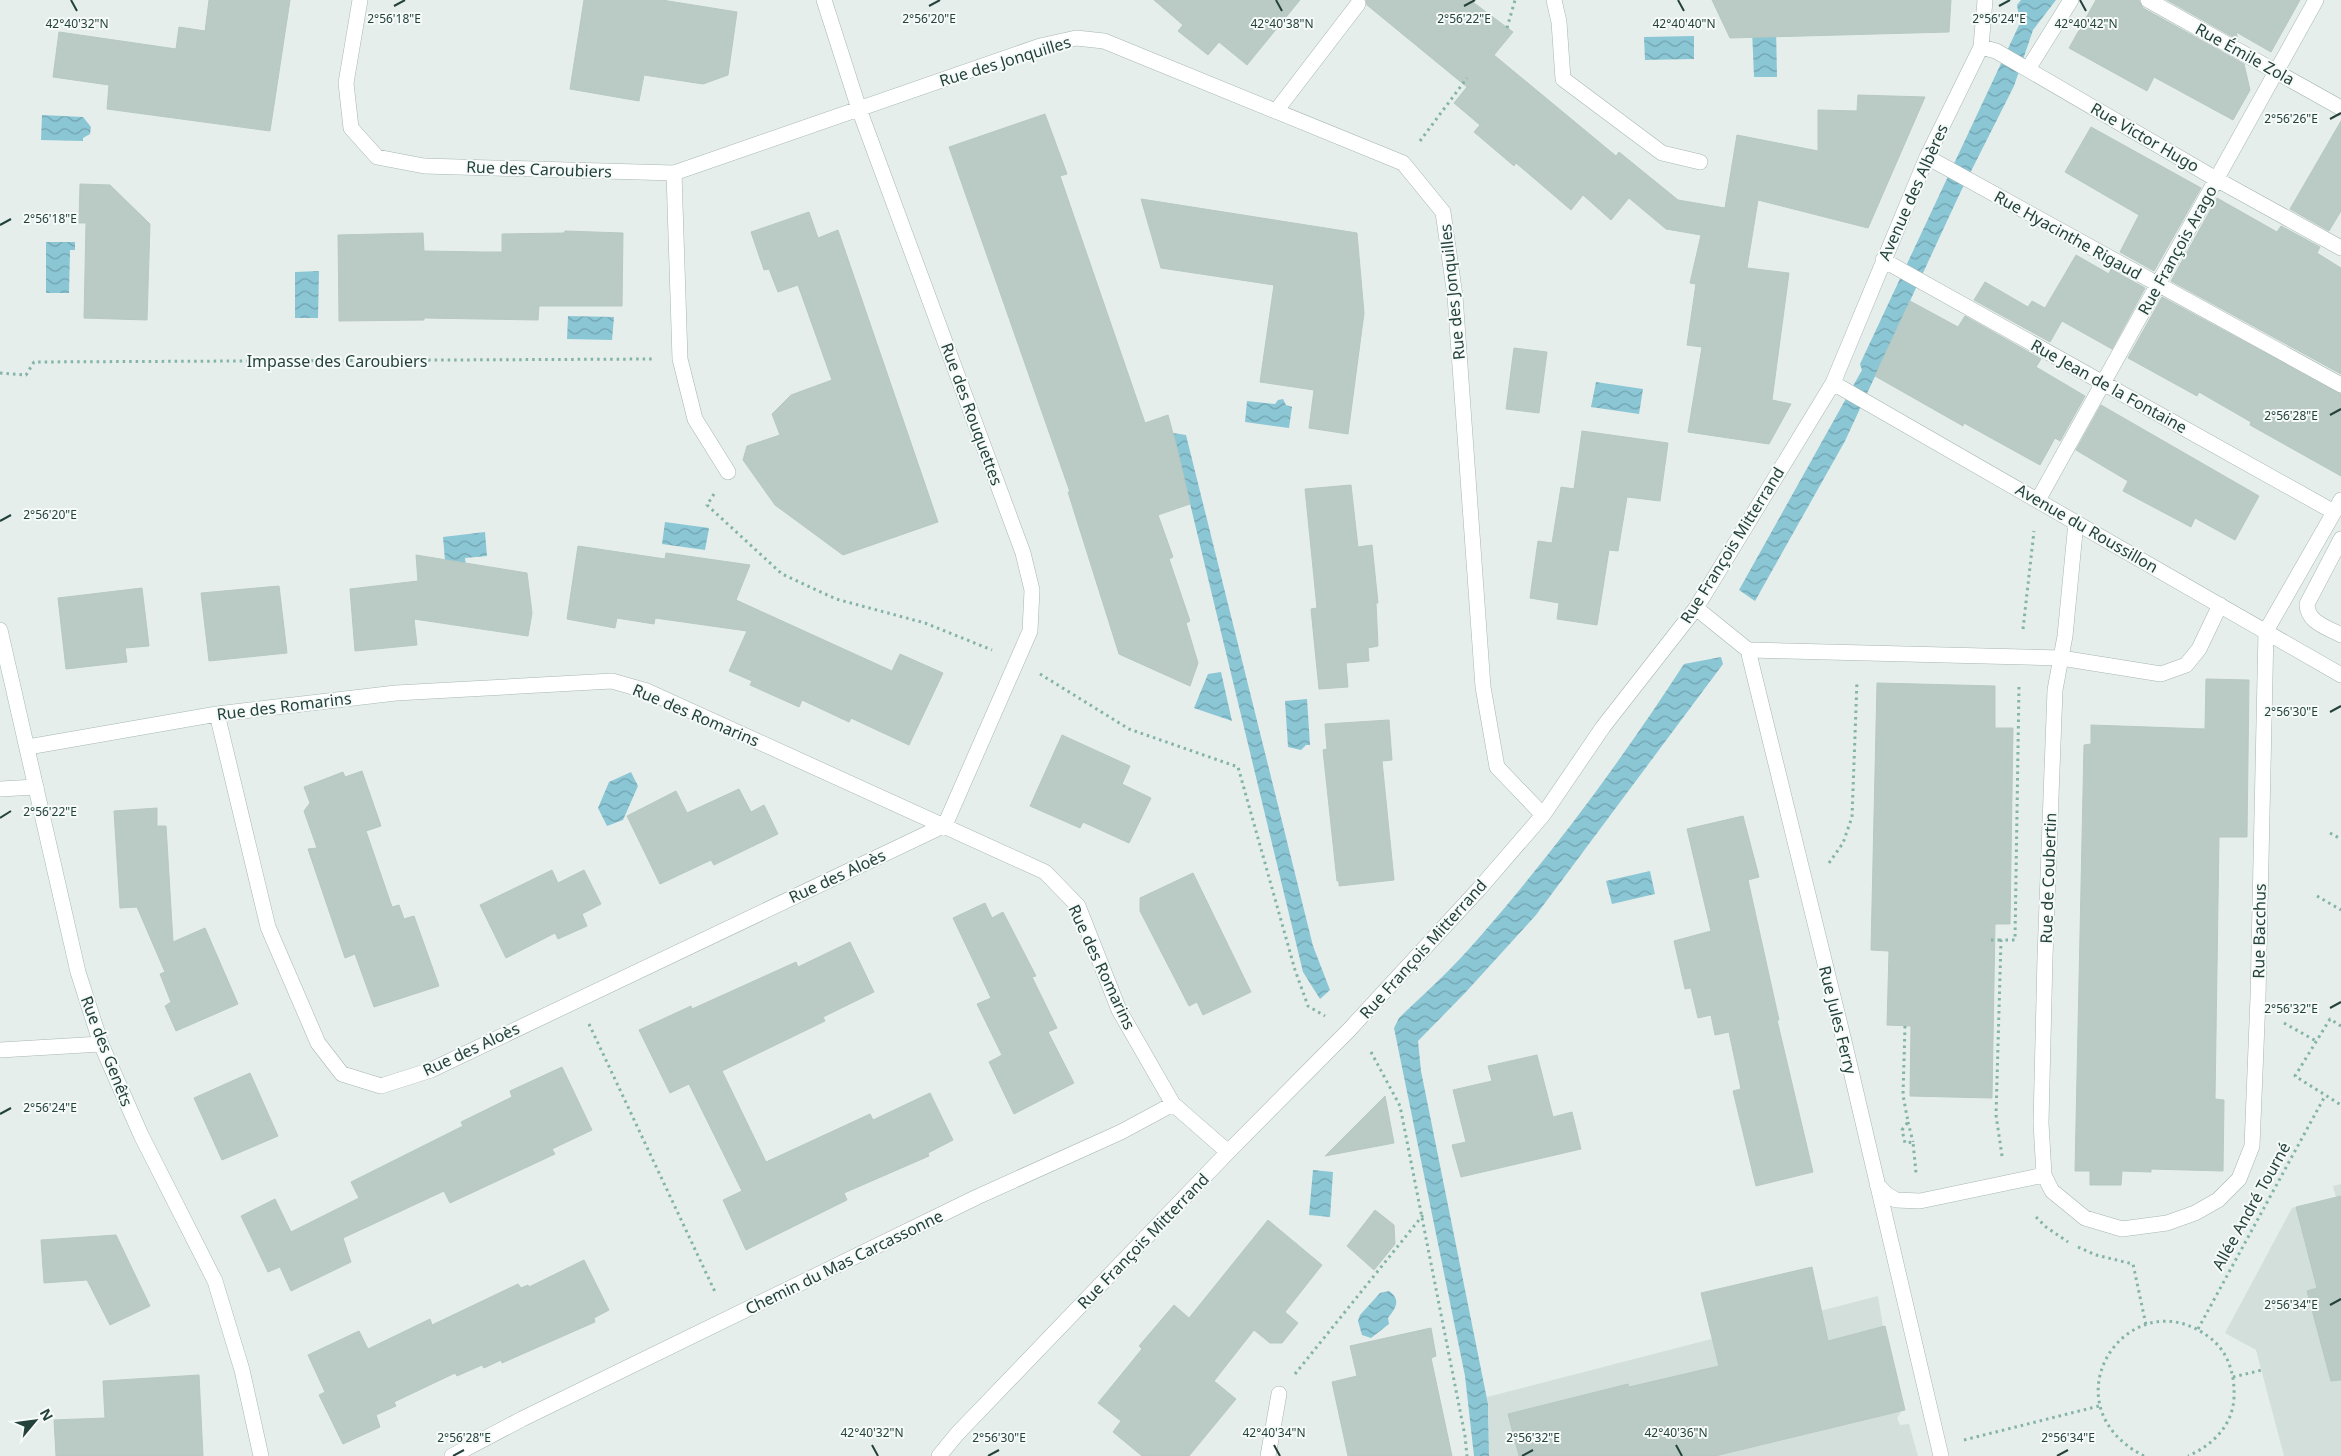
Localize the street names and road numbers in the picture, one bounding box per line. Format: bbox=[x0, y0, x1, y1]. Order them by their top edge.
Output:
street label: Rue Émile Zola bbox=[2191, 18, 2299, 90]
street label: Rue des Jonquilles bbox=[937, 31, 1073, 91]
street label: Rue Victor Hugo bbox=[2087, 97, 2203, 177]
street label: Avenue des Albères bbox=[1873, 120, 1953, 264]
street label: Rue des Caroubiers bbox=[466, 155, 612, 183]
street label: Rue François Arago bbox=[2132, 181, 2222, 319]
street label: Rue Hyacinthe Rigaud bbox=[1990, 185, 2146, 285]
street label: Rue des Jonquilles bbox=[1434, 223, 1470, 361]
street label: Rue Jean de la Fontaine bbox=[2027, 334, 2191, 438]
street label: Rue des Rouquettes bbox=[936, 340, 1008, 488]
street label: Impasse des Caroubiers bbox=[247, 350, 427, 372]
street label: Rue François Mitterrand bbox=[1675, 463, 1789, 627]
street label: Avenue du Roussillon bbox=[2012, 478, 2162, 578]
street label: Rue des Romarins bbox=[629, 678, 763, 752]
street label: Rue des Romarins bbox=[215, 687, 353, 725]
street label: Rue de Coubertin bbox=[2035, 812, 2061, 944]
street label: Rue des Aloès bbox=[785, 844, 889, 908]
street label: Rue François Mitterrand bbox=[1354, 875, 1492, 1023]
street label: Rue Bacchus bbox=[2247, 883, 2271, 979]
street label: Rue des Romarins bbox=[1063, 901, 1141, 1033]
street label: Rue Jules Ferry bbox=[1814, 964, 1862, 1077]
street label: Rue des Genêts bbox=[76, 993, 138, 1109]
street label: Rue des Aloès bbox=[419, 1017, 523, 1081]
street label: Allée André Tourné bbox=[2207, 1138, 2295, 1274]
street label: Rue François Mitterrand bbox=[1072, 1168, 1214, 1314]
street label: Chemin du Mas Carcassonne bbox=[742, 1205, 946, 1319]

